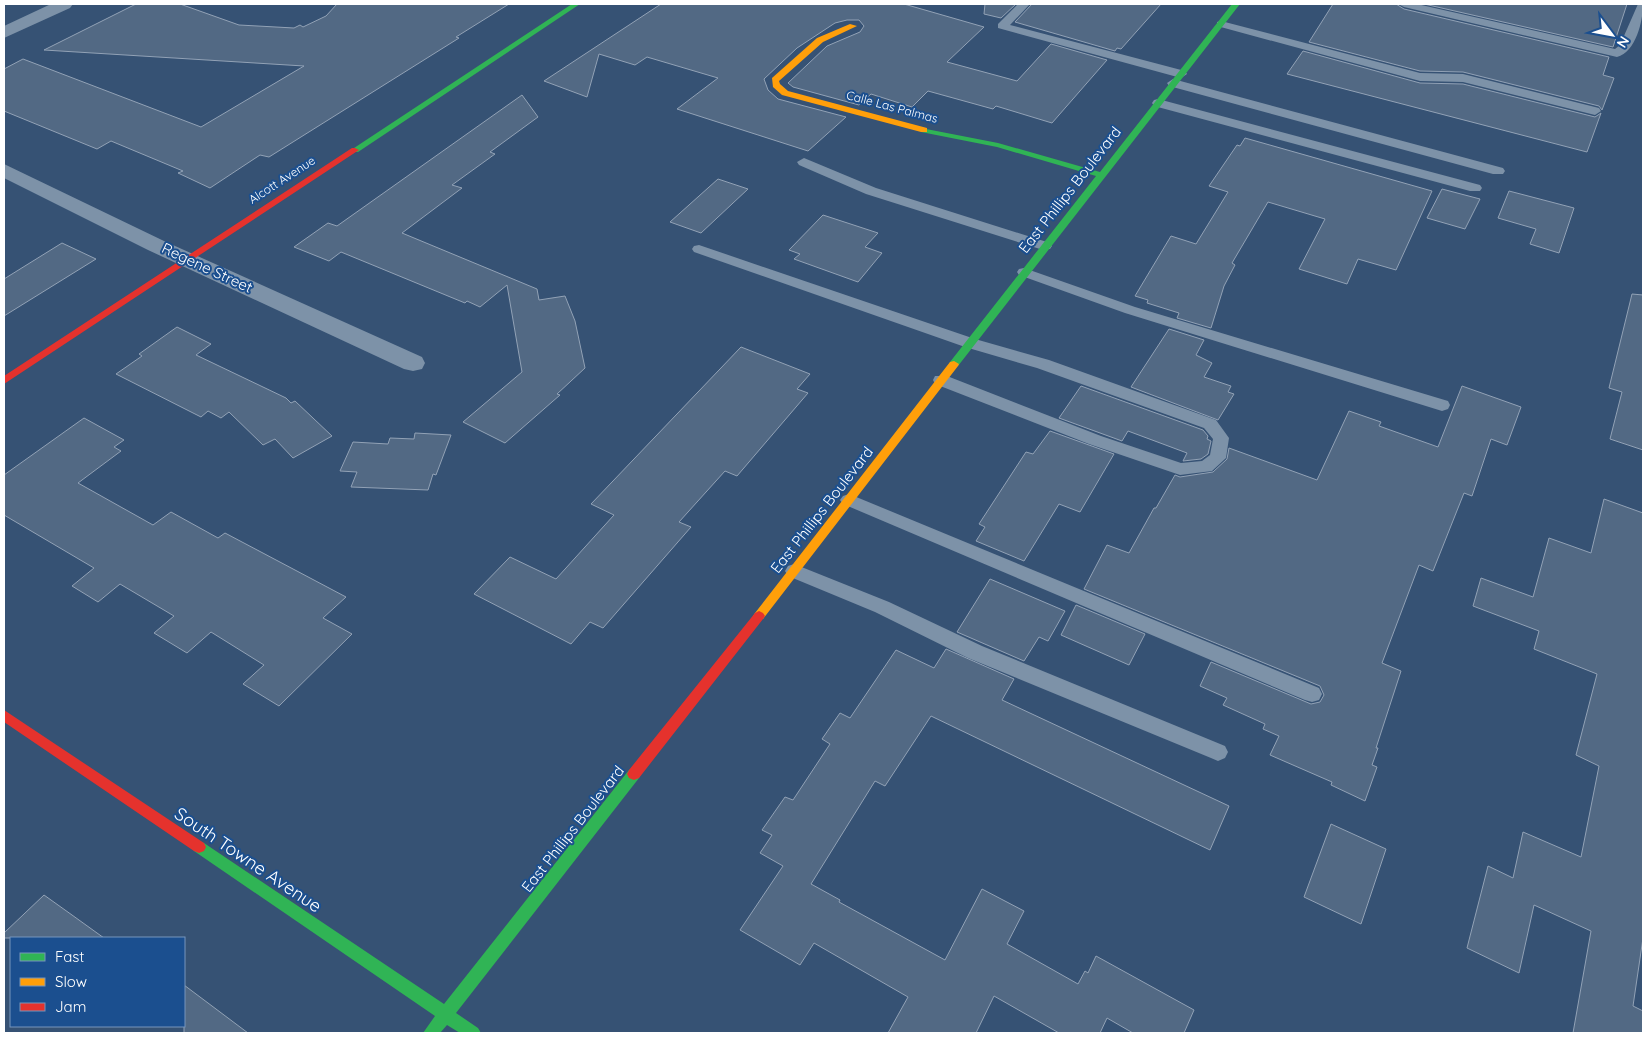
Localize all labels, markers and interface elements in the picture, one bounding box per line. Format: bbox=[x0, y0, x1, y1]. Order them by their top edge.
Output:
north arrow bbox=[1587, 10, 1637, 60]
text: N bbox=[1613, 33, 1633, 51]
street label: Calle Las Palmas bbox=[845, 87, 940, 126]
street label: East Phillips Boulevard bbox=[1014, 123, 1125, 257]
street label: Alcott Avenue bbox=[246, 152, 318, 207]
street label: Regene Street bbox=[159, 238, 256, 297]
street label: East Phillips Boulevard bbox=[766, 443, 877, 577]
street label: East Phillips Boulevard bbox=[517, 762, 628, 896]
street label: South Towne Avenue bbox=[170, 802, 326, 917]
legend bbox=[10, 937, 185, 1027]
text: Fast bbox=[55, 947, 84, 966]
text: Slow bbox=[55, 972, 87, 991]
text: Jam bbox=[55, 997, 86, 1016]

